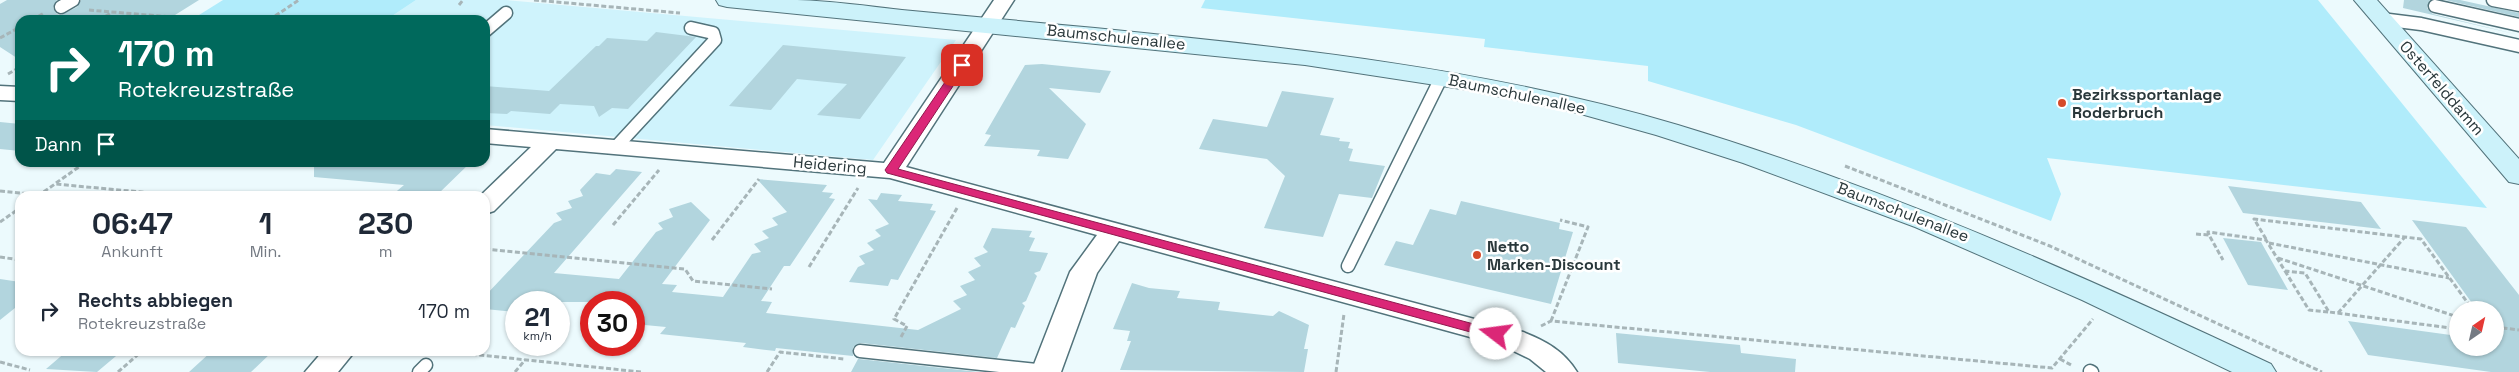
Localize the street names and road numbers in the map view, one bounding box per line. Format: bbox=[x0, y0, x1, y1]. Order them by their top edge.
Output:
street label: Baumschulenallee bbox=[1045, 19, 1187, 55]
street label: Osterfelddamm bbox=[2395, 36, 2489, 140]
street label: Baumschulenallee bbox=[1446, 69, 1588, 119]
street label: Heidering bbox=[792, 151, 868, 179]
street label: Baumschulenallee bbox=[1834, 177, 1972, 247]

